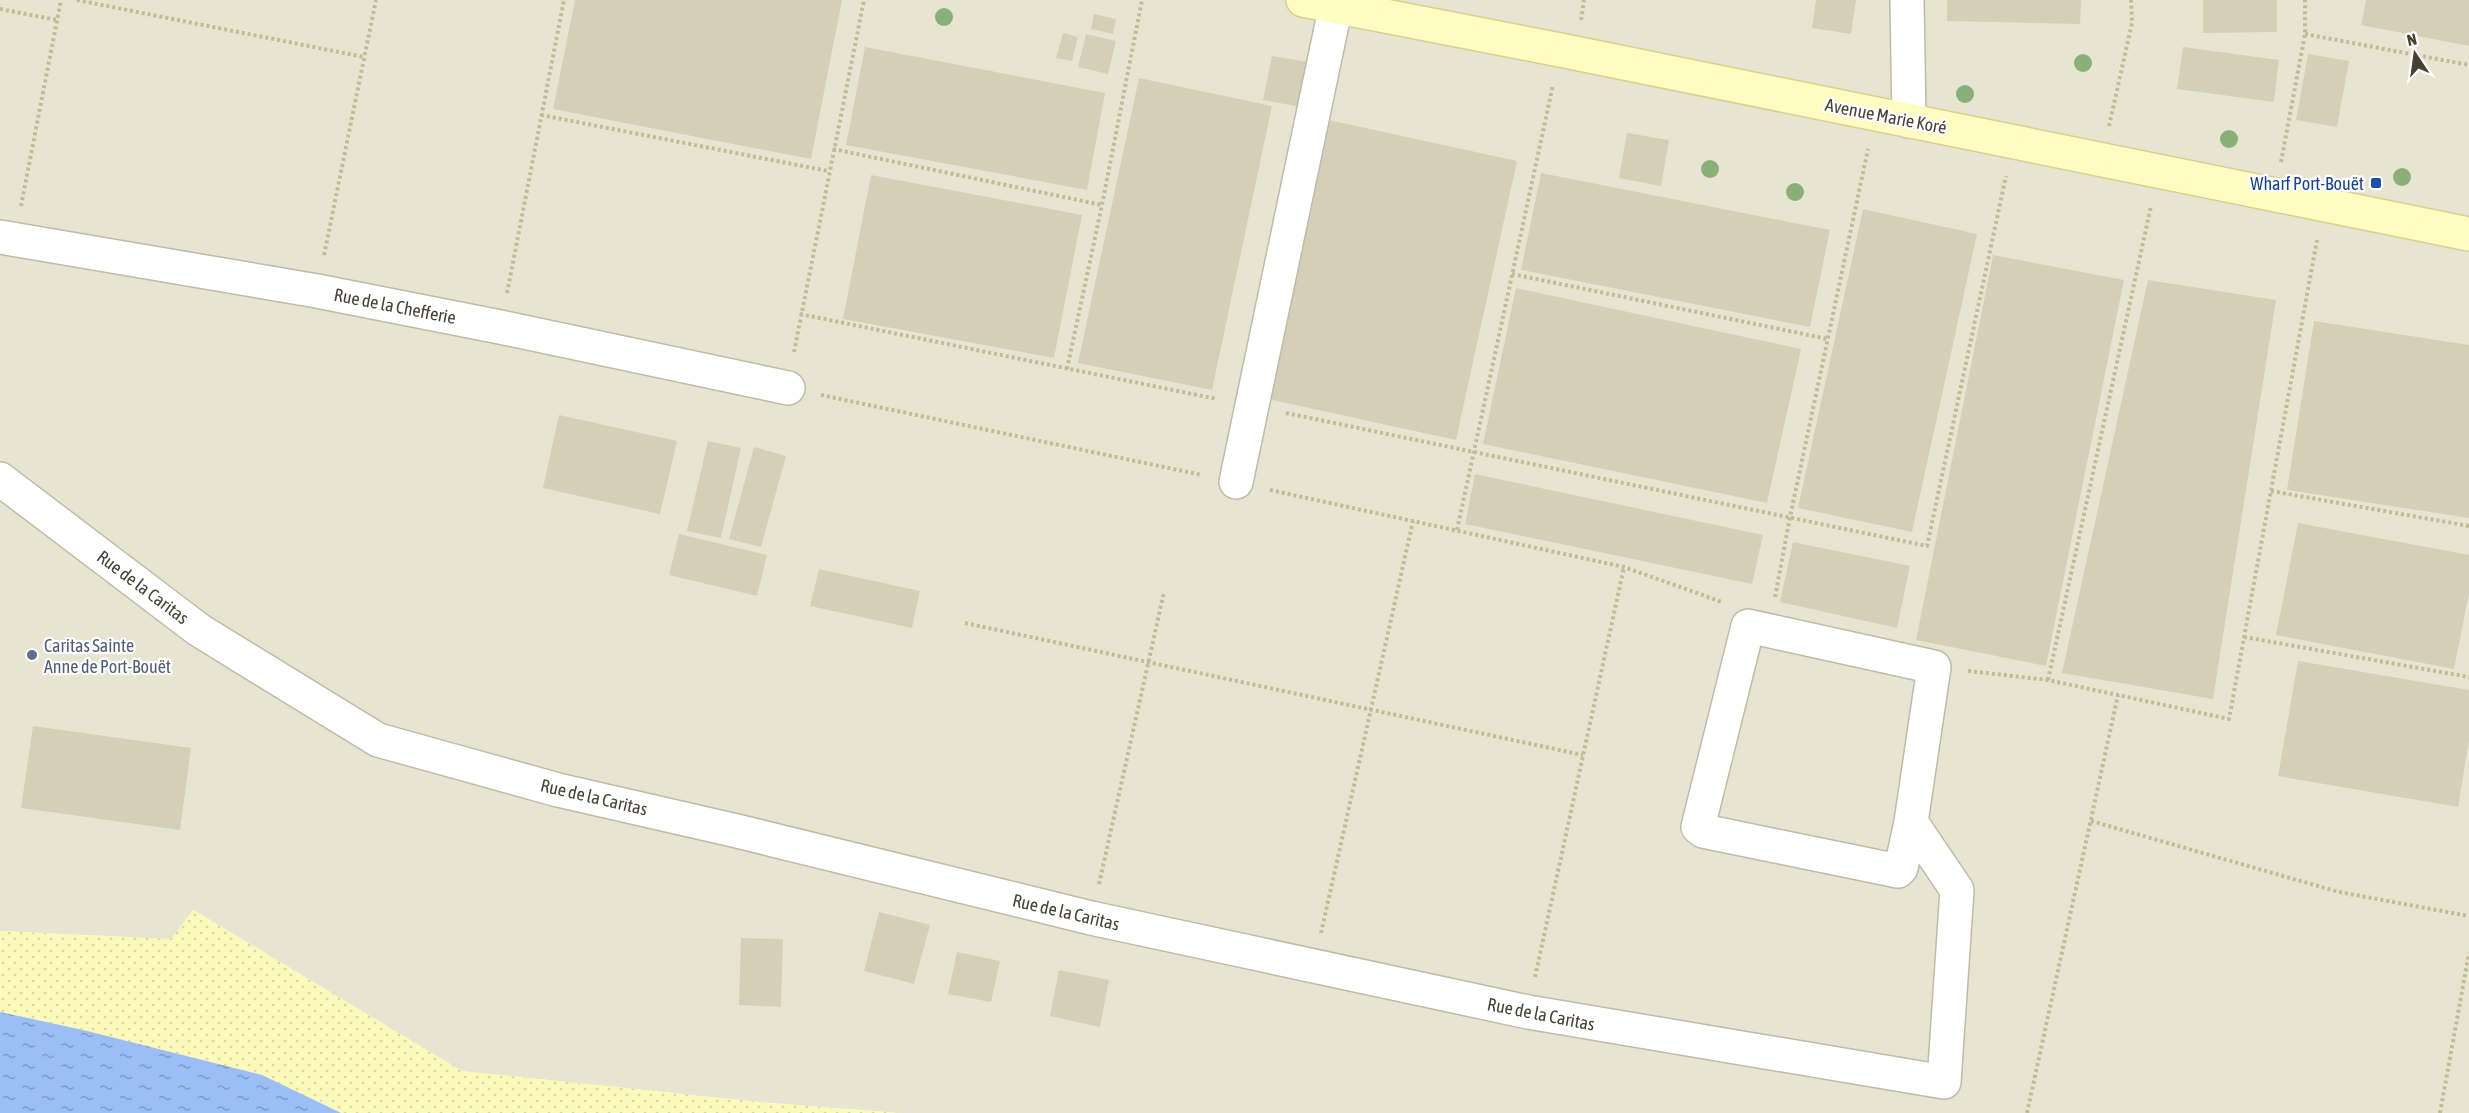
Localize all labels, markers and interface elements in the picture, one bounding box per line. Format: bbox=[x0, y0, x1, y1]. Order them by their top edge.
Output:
north arrow bbox=[2385, 24, 2445, 84]
text: N bbox=[2405, 30, 2418, 49]
street label: Avenue Marie Koré bbox=[1824, 94, 1948, 138]
place label: Wharf Port-Bouët bbox=[2250, 173, 2364, 194]
marker: Wharf Port-Bouët bbox=[2369, 176, 2383, 190]
street label: Rue de la Chefferie bbox=[332, 284, 458, 328]
street label: Rue de la Caritas bbox=[93, 546, 193, 628]
place label: Caritas Sainte Anne de Port-Bouët bbox=[44, 635, 171, 677]
marker: Caritas Sainte Anne de Port-Bouët bbox=[25, 648, 39, 662]
street label: Rue de la Caritas bbox=[539, 775, 649, 819]
street label: Rue de la Caritas bbox=[1011, 890, 1121, 934]
street label: Rue de la Caritas bbox=[1486, 993, 1596, 1035]

